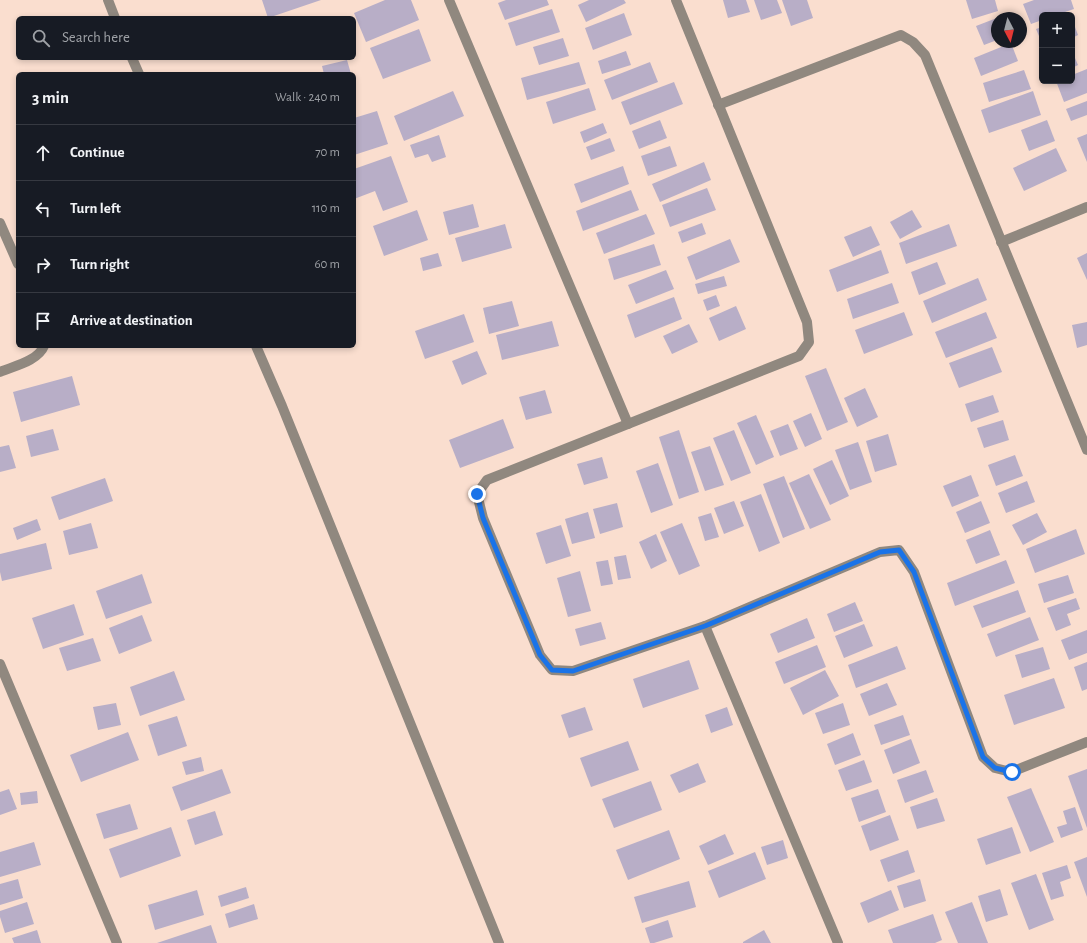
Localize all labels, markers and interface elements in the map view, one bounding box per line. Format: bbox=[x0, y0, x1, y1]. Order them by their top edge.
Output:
north arrow bbox=[991, 12, 1027, 48]
map controls bbox=[1039, 12, 1075, 84]
button: + bbox=[1039, 12, 1075, 48]
search box bbox=[16, 16, 356, 60]
icon: search bbox=[30, 27, 52, 49]
text: Search here bbox=[62, 30, 130, 45]
button: − bbox=[1039, 48, 1075, 84]
text: 3 min bbox=[32, 89, 69, 106]
text: Walk · 240 m bbox=[275, 91, 340, 104]
icon: ahead bbox=[32, 142, 54, 164]
text: Continue bbox=[70, 145, 125, 160]
text: 70 m bbox=[315, 146, 340, 159]
icon: left bbox=[32, 198, 54, 220]
text: Turn left bbox=[70, 201, 121, 216]
text: 110 m bbox=[312, 202, 340, 215]
icon: right bbox=[32, 254, 54, 276]
text: Turn right bbox=[70, 257, 129, 272]
text: 60 m bbox=[314, 258, 340, 271]
icon: arrive bbox=[32, 310, 54, 332]
text: Arrive at destination bbox=[70, 313, 193, 328]
route end bbox=[468, 485, 486, 503]
route start bbox=[1003, 763, 1021, 781]

